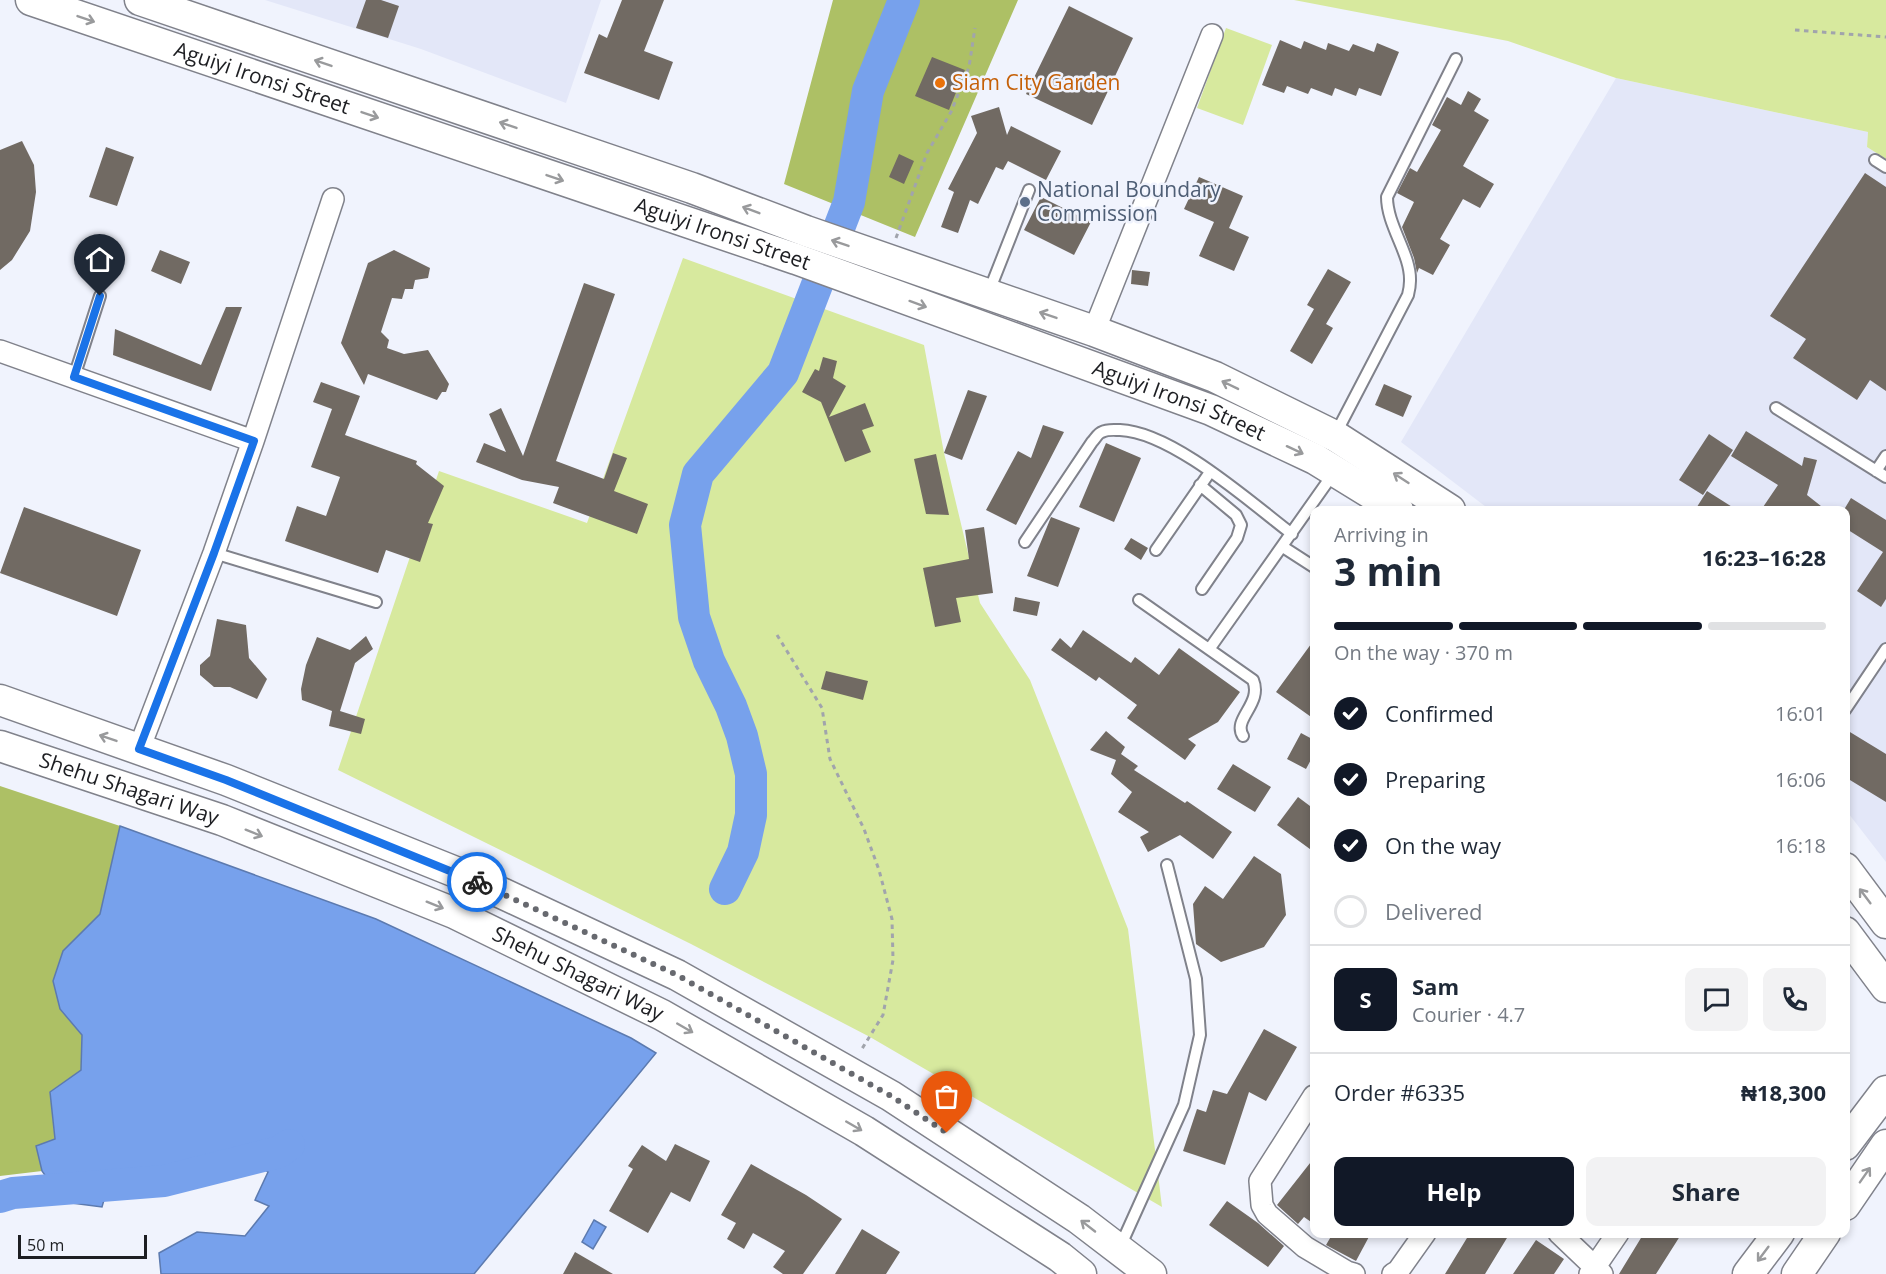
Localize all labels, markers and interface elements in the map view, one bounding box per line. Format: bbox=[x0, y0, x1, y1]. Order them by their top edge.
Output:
one-way arrow bbox=[76, 14, 95, 25]
street label: Aguiyi Ironsi Street bbox=[171, 35, 354, 120]
one-way arrow bbox=[314, 56, 333, 67]
place label: Siam City Garden bbox=[952, 68, 1120, 96]
marker: Siam City Garden bbox=[933, 76, 947, 90]
one-way arrow bbox=[360, 111, 379, 122]
one-way arrow bbox=[498, 119, 517, 130]
one-way arrow bbox=[545, 173, 564, 184]
place label: National Boundary Commission bbox=[1037, 175, 1221, 227]
street label: Aguiyi Ironsi Street bbox=[631, 190, 814, 276]
marker: National Boundary Commission bbox=[1018, 195, 1032, 209]
one-way arrow bbox=[742, 204, 761, 215]
pin bbox=[74, 234, 125, 296]
one-way arrow bbox=[831, 236, 850, 247]
icon: home bbox=[83, 243, 116, 276]
one-way arrow bbox=[908, 299, 927, 310]
one-way arrow bbox=[1039, 308, 1058, 319]
street label: Aguiyi Ironsi Street bbox=[1089, 353, 1270, 447]
one-way arrow bbox=[1222, 378, 1240, 390]
one-way arrow bbox=[1286, 444, 1304, 456]
one-way arrow bbox=[1393, 472, 1410, 484]
text: Arriving in bbox=[1334, 521, 1429, 548]
text: 16:23–16:28 bbox=[1702, 542, 1826, 572]
text: 3 min bbox=[1334, 544, 1442, 597]
text: On the way · 370 m bbox=[1334, 639, 1513, 666]
icon: check bbox=[1334, 697, 1367, 730]
text: Confirmed bbox=[1385, 698, 1494, 728]
text: 16:01 bbox=[1775, 700, 1826, 727]
one-way arrow bbox=[99, 732, 118, 743]
street label: Shehu Shagari Way bbox=[36, 745, 223, 831]
icon: check bbox=[1334, 763, 1367, 796]
text: Preparing bbox=[1385, 764, 1485, 794]
text: 16:06 bbox=[1775, 766, 1826, 793]
one-way arrow bbox=[244, 828, 263, 839]
icon: check bbox=[1334, 829, 1367, 862]
text: On the way bbox=[1385, 830, 1501, 860]
text: 16:18 bbox=[1775, 832, 1826, 859]
courier bbox=[447, 852, 507, 912]
icon: bike bbox=[461, 866, 494, 899]
one-way arrow bbox=[1859, 888, 1872, 904]
text: Delivered bbox=[1385, 896, 1483, 926]
one-way arrow bbox=[425, 901, 444, 912]
street label: Shehu Shagari Way bbox=[488, 919, 669, 1027]
button: chat bbox=[1685, 968, 1748, 1031]
button: phone bbox=[1763, 968, 1826, 1031]
text: Sam bbox=[1412, 971, 1459, 1001]
text: S bbox=[1359, 984, 1372, 1014]
text: Courier · 4.7 bbox=[1412, 1001, 1525, 1028]
one-way arrow bbox=[676, 1023, 693, 1035]
pin bbox=[921, 1071, 972, 1133]
text: Order #6335 bbox=[1334, 1077, 1465, 1107]
text: ₦18,300 bbox=[1741, 1077, 1826, 1107]
icon: bag bbox=[930, 1080, 963, 1113]
one-way arrow bbox=[845, 1120, 862, 1132]
button: Help bbox=[1334, 1157, 1574, 1226]
button: Share bbox=[1586, 1157, 1826, 1226]
one-way arrow bbox=[1860, 1167, 1872, 1184]
one-way arrow bbox=[1080, 1219, 1096, 1232]
scale bar bbox=[18, 1232, 147, 1260]
text: 50 m bbox=[27, 1234, 64, 1256]
one-way arrow bbox=[1757, 1245, 1770, 1261]

